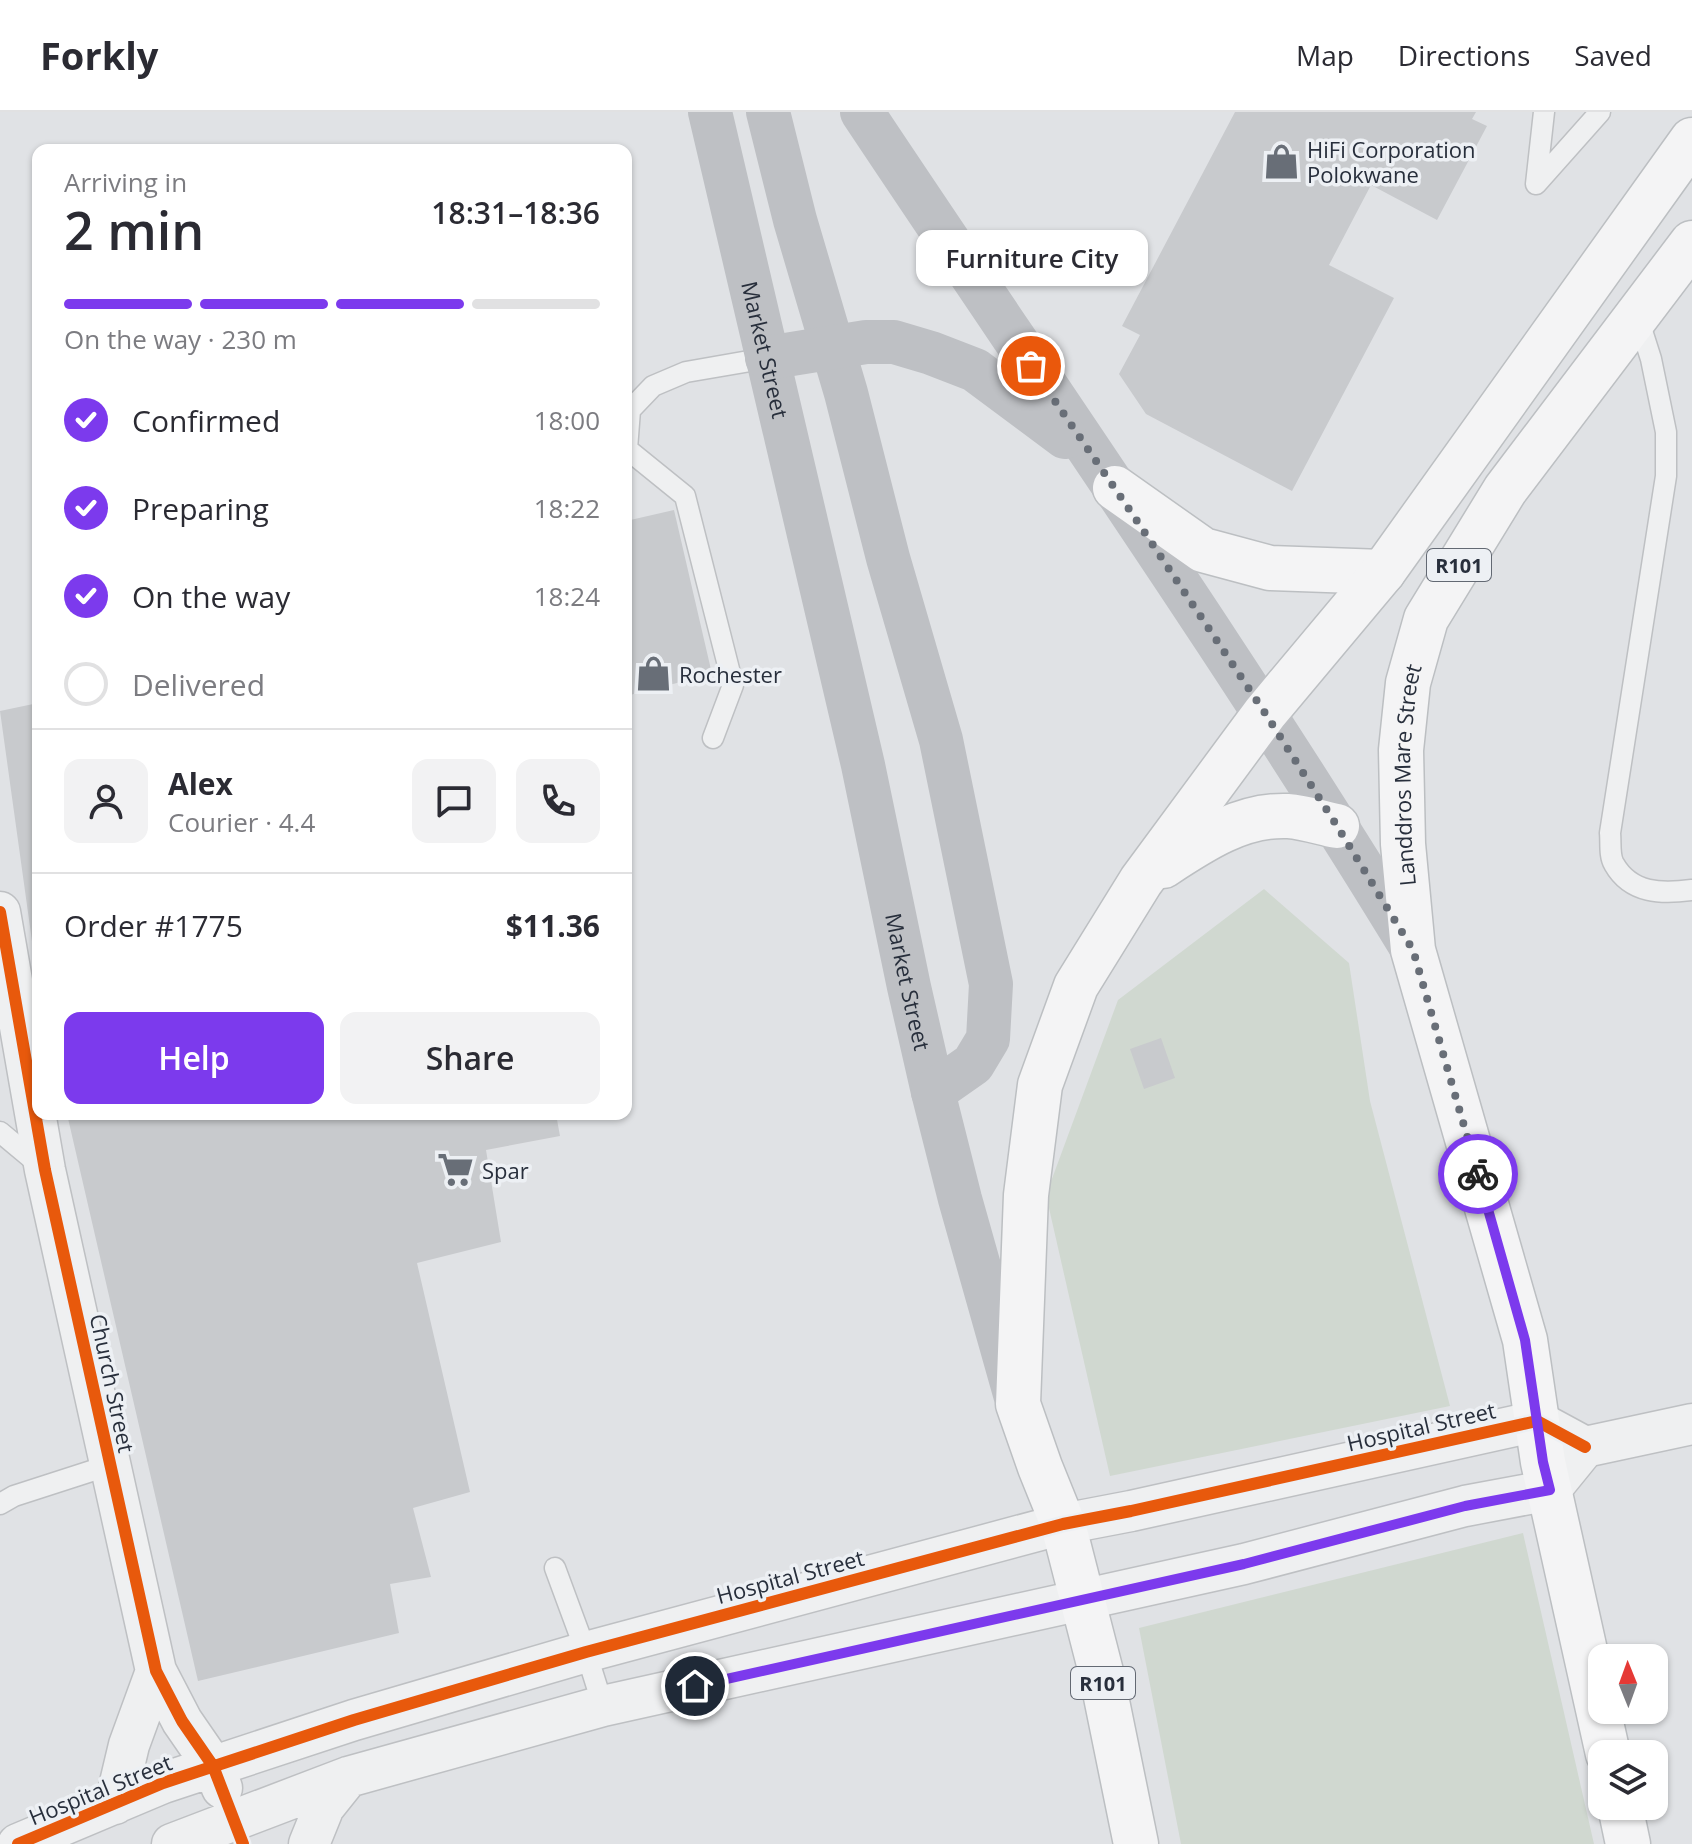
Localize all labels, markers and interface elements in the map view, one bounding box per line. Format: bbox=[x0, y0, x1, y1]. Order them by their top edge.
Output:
text: Forkly bbox=[40, 29, 158, 81]
text: Map bbox=[1296, 36, 1354, 74]
text: Directions bbox=[1398, 36, 1530, 74]
text: Saved bbox=[1574, 36, 1652, 74]
place label: HiFi Corporation Polokwane bbox=[1307, 134, 1476, 189]
shop icon: HiFi Corporation Polokwane bbox=[1262, 143, 1300, 181]
text: Arriving in bbox=[64, 164, 187, 200]
text: 18:31–18:36 bbox=[431, 192, 600, 233]
text: 2 min bbox=[64, 194, 204, 265]
callout: Furniture City bbox=[915, 230, 1147, 286]
text: Furniture City bbox=[945, 240, 1119, 276]
street label: Market Street bbox=[735, 278, 796, 421]
text: On the way · 230 m bbox=[64, 321, 297, 357]
pin bbox=[997, 332, 1065, 400]
icon: bag bbox=[1009, 344, 1053, 388]
icon: check bbox=[64, 398, 108, 442]
text: Confirmed bbox=[132, 400, 280, 441]
text: 18:00 bbox=[534, 402, 600, 438]
icon: check bbox=[64, 486, 108, 530]
text: Preparing bbox=[132, 488, 269, 529]
text: 18:22 bbox=[534, 490, 600, 526]
road number: R101 bbox=[1427, 549, 1491, 581]
icon: check bbox=[64, 574, 108, 618]
text: On the way bbox=[132, 576, 290, 617]
text: 18:24 bbox=[534, 578, 600, 614]
shop icon: Rochester bbox=[634, 655, 672, 693]
place label: Rochester bbox=[679, 659, 782, 689]
street label: Landdros Mare Street bbox=[1386, 660, 1428, 888]
text: Delivered bbox=[132, 664, 265, 705]
button: person bbox=[64, 759, 148, 843]
button: chat bbox=[412, 759, 496, 843]
button: phone bbox=[516, 759, 600, 843]
text: Alex bbox=[168, 763, 233, 804]
text: Courier · 4.4 bbox=[168, 804, 315, 840]
text: Order #1775 bbox=[64, 905, 243, 946]
text: $11.36 bbox=[506, 905, 600, 946]
street label: Market Street bbox=[879, 910, 938, 1053]
button: Help bbox=[64, 1012, 324, 1104]
button: Share bbox=[340, 1012, 600, 1104]
courier bbox=[1438, 1134, 1518, 1214]
supermarket icon: Spar bbox=[437, 1151, 475, 1189]
icon: bike bbox=[1456, 1152, 1500, 1196]
place label: Spar bbox=[482, 1155, 529, 1185]
street label: Church Street bbox=[84, 1311, 142, 1455]
street label: Hospital Street bbox=[1344, 1394, 1498, 1458]
street label: Hospital Street bbox=[713, 1542, 867, 1610]
north arrow bbox=[1588, 1644, 1668, 1724]
map controls bbox=[1588, 1644, 1668, 1820]
pin bbox=[661, 1652, 729, 1720]
icon: home bbox=[673, 1664, 717, 1708]
road number: R101 bbox=[1071, 1667, 1135, 1699]
button: layers bbox=[1588, 1740, 1668, 1820]
street label: Hospital Street bbox=[24, 1747, 176, 1831]

